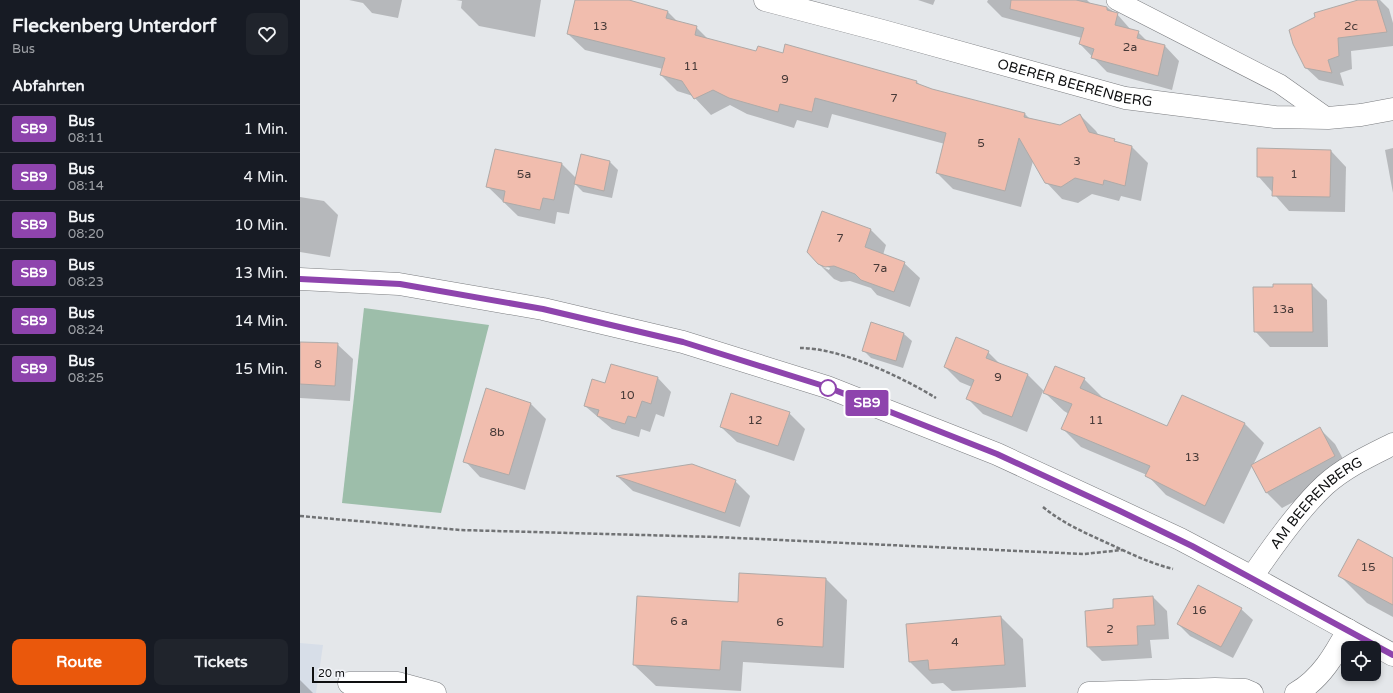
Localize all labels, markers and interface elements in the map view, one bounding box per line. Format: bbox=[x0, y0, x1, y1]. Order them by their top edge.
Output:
button: heart bbox=[246, 13, 288, 55]
text: Fleckenberg Unterdorf bbox=[12, 15, 217, 37]
house number: 13 bbox=[592, 19, 608, 33]
house number: 2c bbox=[1344, 19, 1358, 33]
house number: 2a bbox=[1123, 40, 1137, 54]
text: Bus bbox=[12, 41, 35, 57]
street label: OBERER BEERENBERG bbox=[996, 55, 1153, 110]
house number: 11 bbox=[683, 59, 699, 73]
house number: 9 bbox=[781, 72, 789, 86]
text: Abfahrten bbox=[12, 77, 85, 95]
house number: 7 bbox=[890, 91, 898, 105]
text: Bus bbox=[68, 112, 95, 130]
text: SB9 bbox=[20, 120, 48, 137]
text: 1 Min. bbox=[244, 120, 288, 138]
text: 08:11 bbox=[68, 130, 104, 146]
house number: 5 bbox=[977, 136, 985, 150]
house number: 3 bbox=[1073, 154, 1081, 168]
text: Bus bbox=[68, 160, 95, 178]
house number: 5a bbox=[517, 167, 531, 181]
house number: 1 bbox=[1290, 167, 1298, 181]
text: SB9 bbox=[20, 168, 48, 185]
text: 4 Min. bbox=[244, 168, 288, 186]
text: 08:14 bbox=[68, 178, 104, 194]
text: Bus bbox=[68, 208, 95, 226]
text: SB9 bbox=[20, 216, 48, 233]
text: 10 Min. bbox=[234, 216, 288, 234]
text: 08:20 bbox=[68, 226, 104, 242]
house number: 7 bbox=[836, 231, 844, 245]
text: Bus bbox=[68, 256, 95, 274]
house number: 7a bbox=[873, 261, 887, 275]
text: SB9 bbox=[20, 264, 48, 281]
text: 13 Min. bbox=[234, 264, 288, 282]
text: 08:23 bbox=[68, 274, 104, 290]
house number: 13a bbox=[1272, 302, 1294, 316]
text: Bus bbox=[68, 304, 95, 322]
text: SB9 bbox=[20, 312, 48, 329]
text: 14 Min. bbox=[234, 312, 288, 330]
text: 08:24 bbox=[68, 322, 104, 338]
text: Bus bbox=[68, 352, 95, 370]
house number: 8 bbox=[314, 357, 322, 371]
text: SB9 bbox=[20, 360, 48, 377]
text: 15 Min. bbox=[234, 360, 288, 378]
text: 08:25 bbox=[68, 370, 104, 386]
house number: 9 bbox=[994, 370, 1002, 384]
unlabelled marker bbox=[819, 379, 837, 397]
house number: 10 bbox=[619, 388, 635, 402]
line badge: SB9 bbox=[844, 390, 890, 416]
text: SB9 bbox=[853, 394, 881, 411]
house number: 12 bbox=[747, 413, 763, 427]
house number: 11 bbox=[1088, 413, 1104, 427]
house number: 8b bbox=[489, 425, 505, 439]
house number: 13 bbox=[1184, 450, 1200, 464]
street label: AM BEERENBERG bbox=[1266, 453, 1365, 552]
house number: 15 bbox=[1360, 560, 1376, 574]
house number: 16 bbox=[1191, 603, 1207, 617]
house number: 6 a bbox=[670, 614, 688, 628]
house number: 6 bbox=[776, 615, 784, 629]
house number: 2 bbox=[1106, 622, 1114, 636]
house number: 4 bbox=[951, 635, 959, 649]
button: Route bbox=[12, 639, 146, 685]
button: Tickets bbox=[154, 639, 288, 685]
map controls bbox=[1341, 641, 1381, 681]
button: locate bbox=[1341, 641, 1381, 681]
scale bar bbox=[312, 665, 407, 684]
text: 20 m bbox=[318, 667, 345, 680]

